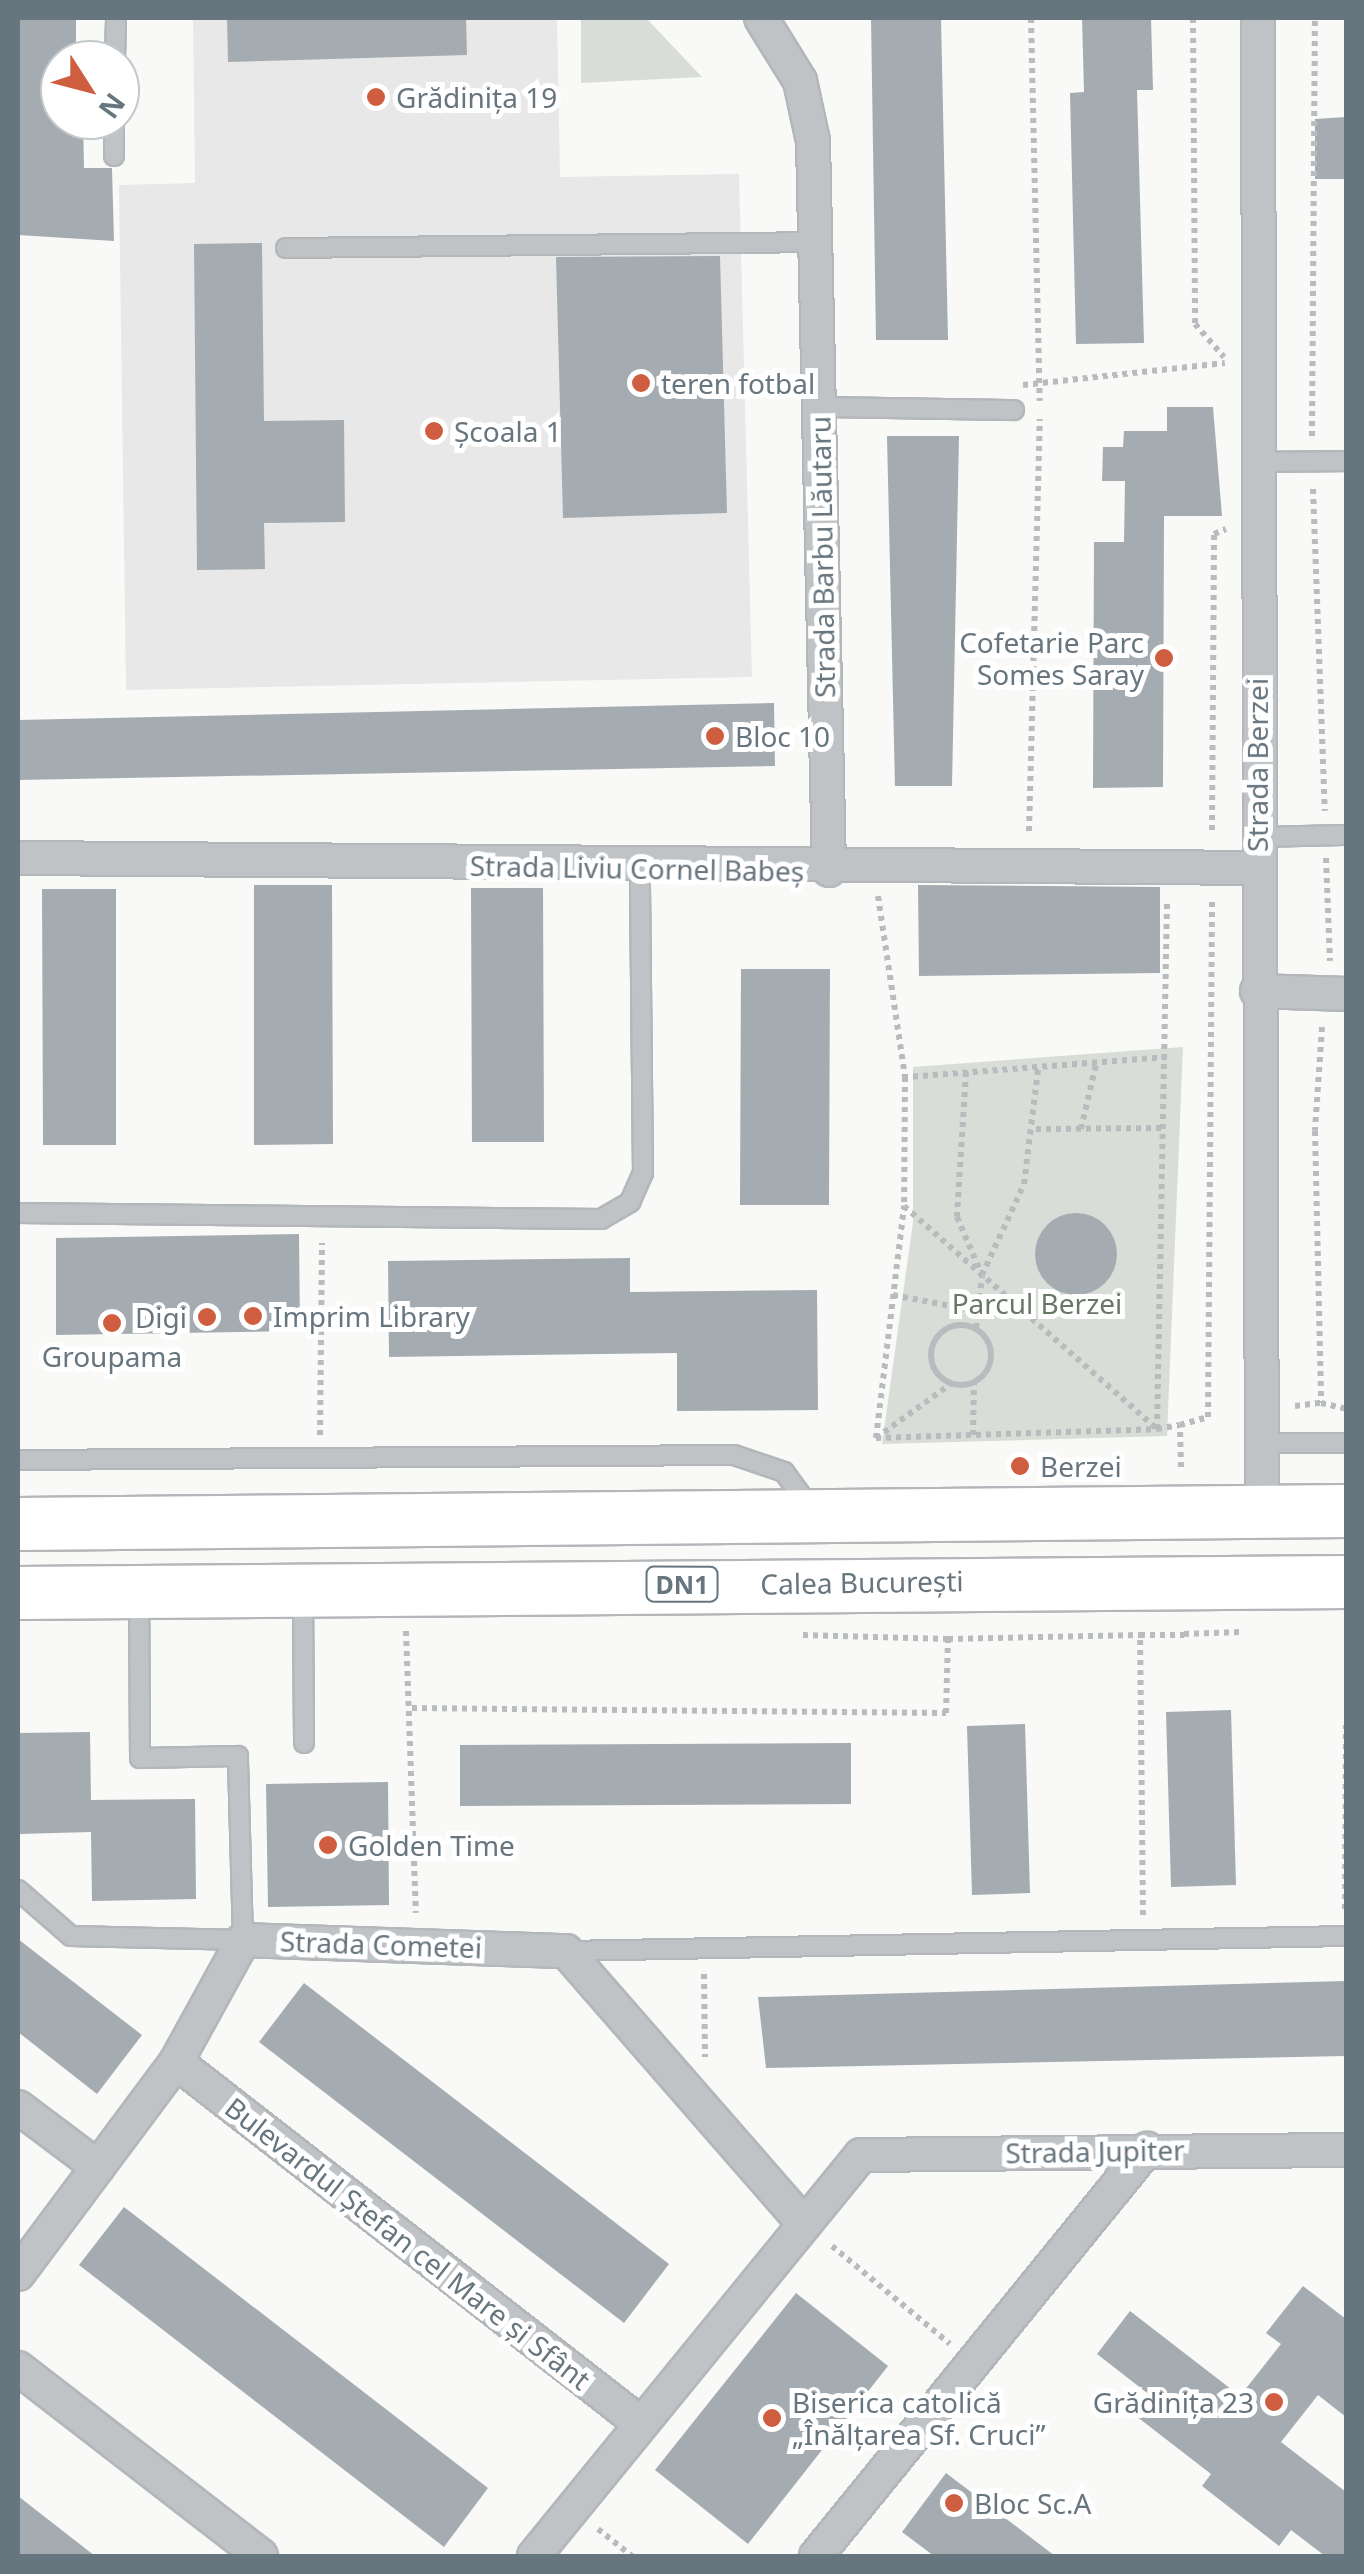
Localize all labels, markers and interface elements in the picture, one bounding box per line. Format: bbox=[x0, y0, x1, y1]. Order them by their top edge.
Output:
north arrow bbox=[40, 40, 140, 140]
place label: Grădinița 19 bbox=[396, 80, 557, 114]
text: N bbox=[91, 86, 135, 127]
marker: Grădinița 19 bbox=[365, 86, 387, 108]
place label: teren fotbal bbox=[661, 366, 815, 400]
marker: teren fotbal bbox=[630, 372, 652, 394]
place label: Școala 1 bbox=[454, 414, 562, 448]
street label: Strada Barbu Lăutaru bbox=[803, 416, 841, 698]
marker: Școala 1 bbox=[423, 420, 445, 442]
place label: Cofetarie Parc Somes Saray bbox=[959, 625, 1144, 691]
marker: Cofetarie Parc Somes Saray bbox=[1153, 647, 1175, 669]
street label: Strada Berzei bbox=[1240, 678, 1274, 852]
place label: Bloc 10 bbox=[735, 719, 830, 753]
marker: Bloc 10 bbox=[704, 725, 726, 747]
street label: Strada Liviu Cornel Babeș bbox=[470, 848, 804, 888]
park label: Parcul Berzei bbox=[952, 1286, 1122, 1320]
place label: Imprim Library bbox=[273, 1299, 470, 1333]
place label: Digi bbox=[135, 1300, 187, 1334]
marker: Imprim Library bbox=[242, 1305, 264, 1327]
marker: Digi bbox=[196, 1306, 218, 1328]
marker: Groupama bbox=[101, 1312, 123, 1334]
place label: Groupama bbox=[42, 1339, 182, 1373]
place label: Berzei bbox=[1040, 1449, 1122, 1483]
marker: Berzei bbox=[1009, 1455, 1031, 1477]
street label: Calea București bbox=[760, 1563, 964, 1601]
road number: DN1 bbox=[644, 1564, 720, 1604]
place label: Golden Time bbox=[348, 1828, 515, 1862]
marker: Golden Time bbox=[317, 1834, 339, 1856]
street label: Strada Cometei bbox=[279, 1924, 483, 1964]
street label: Bulevardul Ștefan cel Mare și Sfânt bbox=[219, 2090, 597, 2396]
street label: Strada Jupiter bbox=[1005, 2133, 1185, 2169]
place label: Biserica catolică „Înălțarea Sf. Cruci” bbox=[792, 2385, 1045, 2451]
place label: Grădinița 23 bbox=[1093, 2385, 1254, 2419]
marker: Grădinița 23 bbox=[1263, 2391, 1285, 2413]
marker: Biserica catolică „Înălțarea Sf. Cruci” bbox=[761, 2407, 783, 2429]
place label: Bloc Sc.A bbox=[974, 2486, 1091, 2520]
marker: Bloc Sc.A bbox=[943, 2492, 965, 2514]

